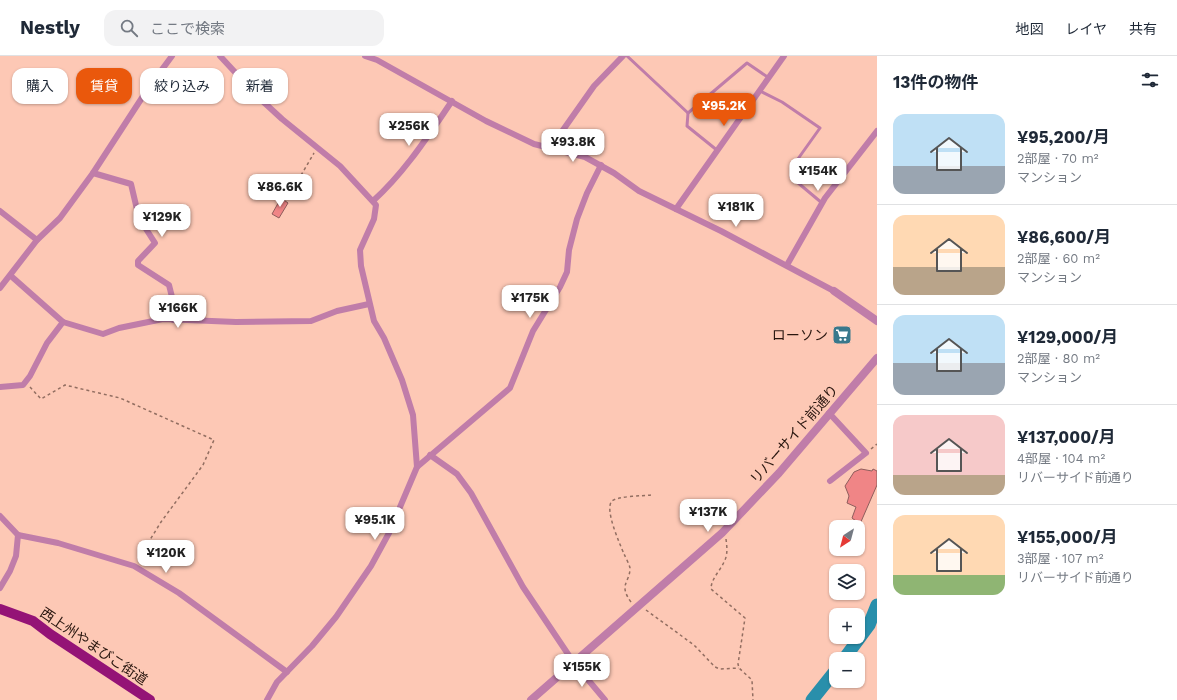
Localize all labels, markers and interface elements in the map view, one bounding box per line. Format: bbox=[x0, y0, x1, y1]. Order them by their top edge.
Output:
search box bbox=[104, 10, 384, 46]
text: Nestly bbox=[20, 16, 80, 39]
icon: search bbox=[118, 17, 140, 39]
text: ここで検索 bbox=[150, 20, 225, 38]
text: 地図 bbox=[1015, 21, 1043, 37]
text: レイヤ bbox=[1065, 21, 1107, 37]
text: 共有 bbox=[1129, 21, 1157, 37]
chip: 購入 bbox=[12, 68, 68, 104]
chip: 賃貸 bbox=[76, 68, 132, 104]
chip: 絞り込み bbox=[140, 68, 224, 104]
chip: 新着 bbox=[232, 68, 288, 104]
icon: filters bbox=[1139, 69, 1161, 91]
text: 13件の物件 bbox=[893, 72, 978, 92]
pin: ¥95.2K bbox=[691, 93, 757, 127]
text: ¥95.2K bbox=[702, 98, 746, 113]
pin: ¥256K bbox=[381, 113, 437, 147]
text: ¥256K bbox=[388, 118, 430, 133]
text: ¥95,200/月 bbox=[1017, 127, 1110, 147]
pin: ¥93.8K bbox=[540, 129, 606, 163]
icon: home bbox=[925, 130, 973, 178]
text: ¥93.8K bbox=[550, 134, 596, 149]
text: 2部屋 · 70 m² bbox=[1017, 151, 1099, 166]
pin: ¥154K bbox=[790, 158, 846, 192]
text: ¥154K bbox=[798, 163, 838, 178]
text: マンション bbox=[1017, 170, 1082, 185]
pin: ¥86.6K bbox=[247, 174, 313, 208]
text: ¥86.6K bbox=[257, 179, 303, 194]
pin: ¥181K bbox=[708, 194, 764, 228]
text: ¥181K bbox=[717, 199, 755, 214]
pin: ¥129K bbox=[134, 204, 190, 238]
text: ¥129K bbox=[142, 209, 182, 224]
text: ¥86,600/月 bbox=[1017, 227, 1111, 247]
icon: home bbox=[925, 231, 973, 279]
text: 2部屋 · 60 m² bbox=[1017, 251, 1100, 266]
text: マンション bbox=[1017, 270, 1082, 285]
pin: ¥175K bbox=[502, 285, 558, 319]
text: ¥175K bbox=[511, 290, 549, 305]
pin: ¥166K bbox=[150, 295, 206, 329]
text: ¥166K bbox=[158, 300, 198, 315]
supermarket icon: ローソン bbox=[831, 324, 853, 346]
place label: ローソン bbox=[772, 327, 828, 343]
text: ¥129,000/月 bbox=[1017, 327, 1118, 347]
icon: home bbox=[925, 331, 973, 379]
text: 2部屋 · 80 m² bbox=[1017, 351, 1100, 366]
text: マンション bbox=[1017, 370, 1082, 385]
street label: リバーサイド前通り bbox=[747, 381, 841, 487]
text: ¥137,000/月 bbox=[1017, 427, 1116, 447]
icon: home bbox=[925, 431, 973, 479]
text: 4部屋 · 104 m² bbox=[1017, 451, 1105, 466]
text: リバーサイド前通り bbox=[1017, 470, 1134, 485]
pin: ¥137K bbox=[680, 499, 736, 533]
text: ¥137K bbox=[689, 504, 727, 519]
pin: ¥95.1K bbox=[342, 507, 408, 541]
text: ¥95.1K bbox=[354, 512, 396, 527]
north arrow bbox=[829, 520, 865, 556]
map controls bbox=[829, 520, 865, 688]
text: ¥155,000/月 bbox=[1017, 527, 1118, 547]
icon: home bbox=[925, 531, 973, 579]
pin: ¥120K bbox=[138, 540, 194, 574]
text: ¥120K bbox=[146, 545, 186, 560]
text: 3部屋 · 107 m² bbox=[1017, 551, 1104, 566]
button: layers bbox=[829, 564, 865, 600]
text: リバーサイド前通り bbox=[1017, 570, 1134, 585]
street label: 西上州やまびこ街道 bbox=[37, 604, 151, 688]
button: + bbox=[829, 608, 865, 644]
button: − bbox=[829, 652, 865, 688]
pin: ¥155K bbox=[554, 654, 610, 688]
text: ¥155K bbox=[563, 659, 601, 674]

